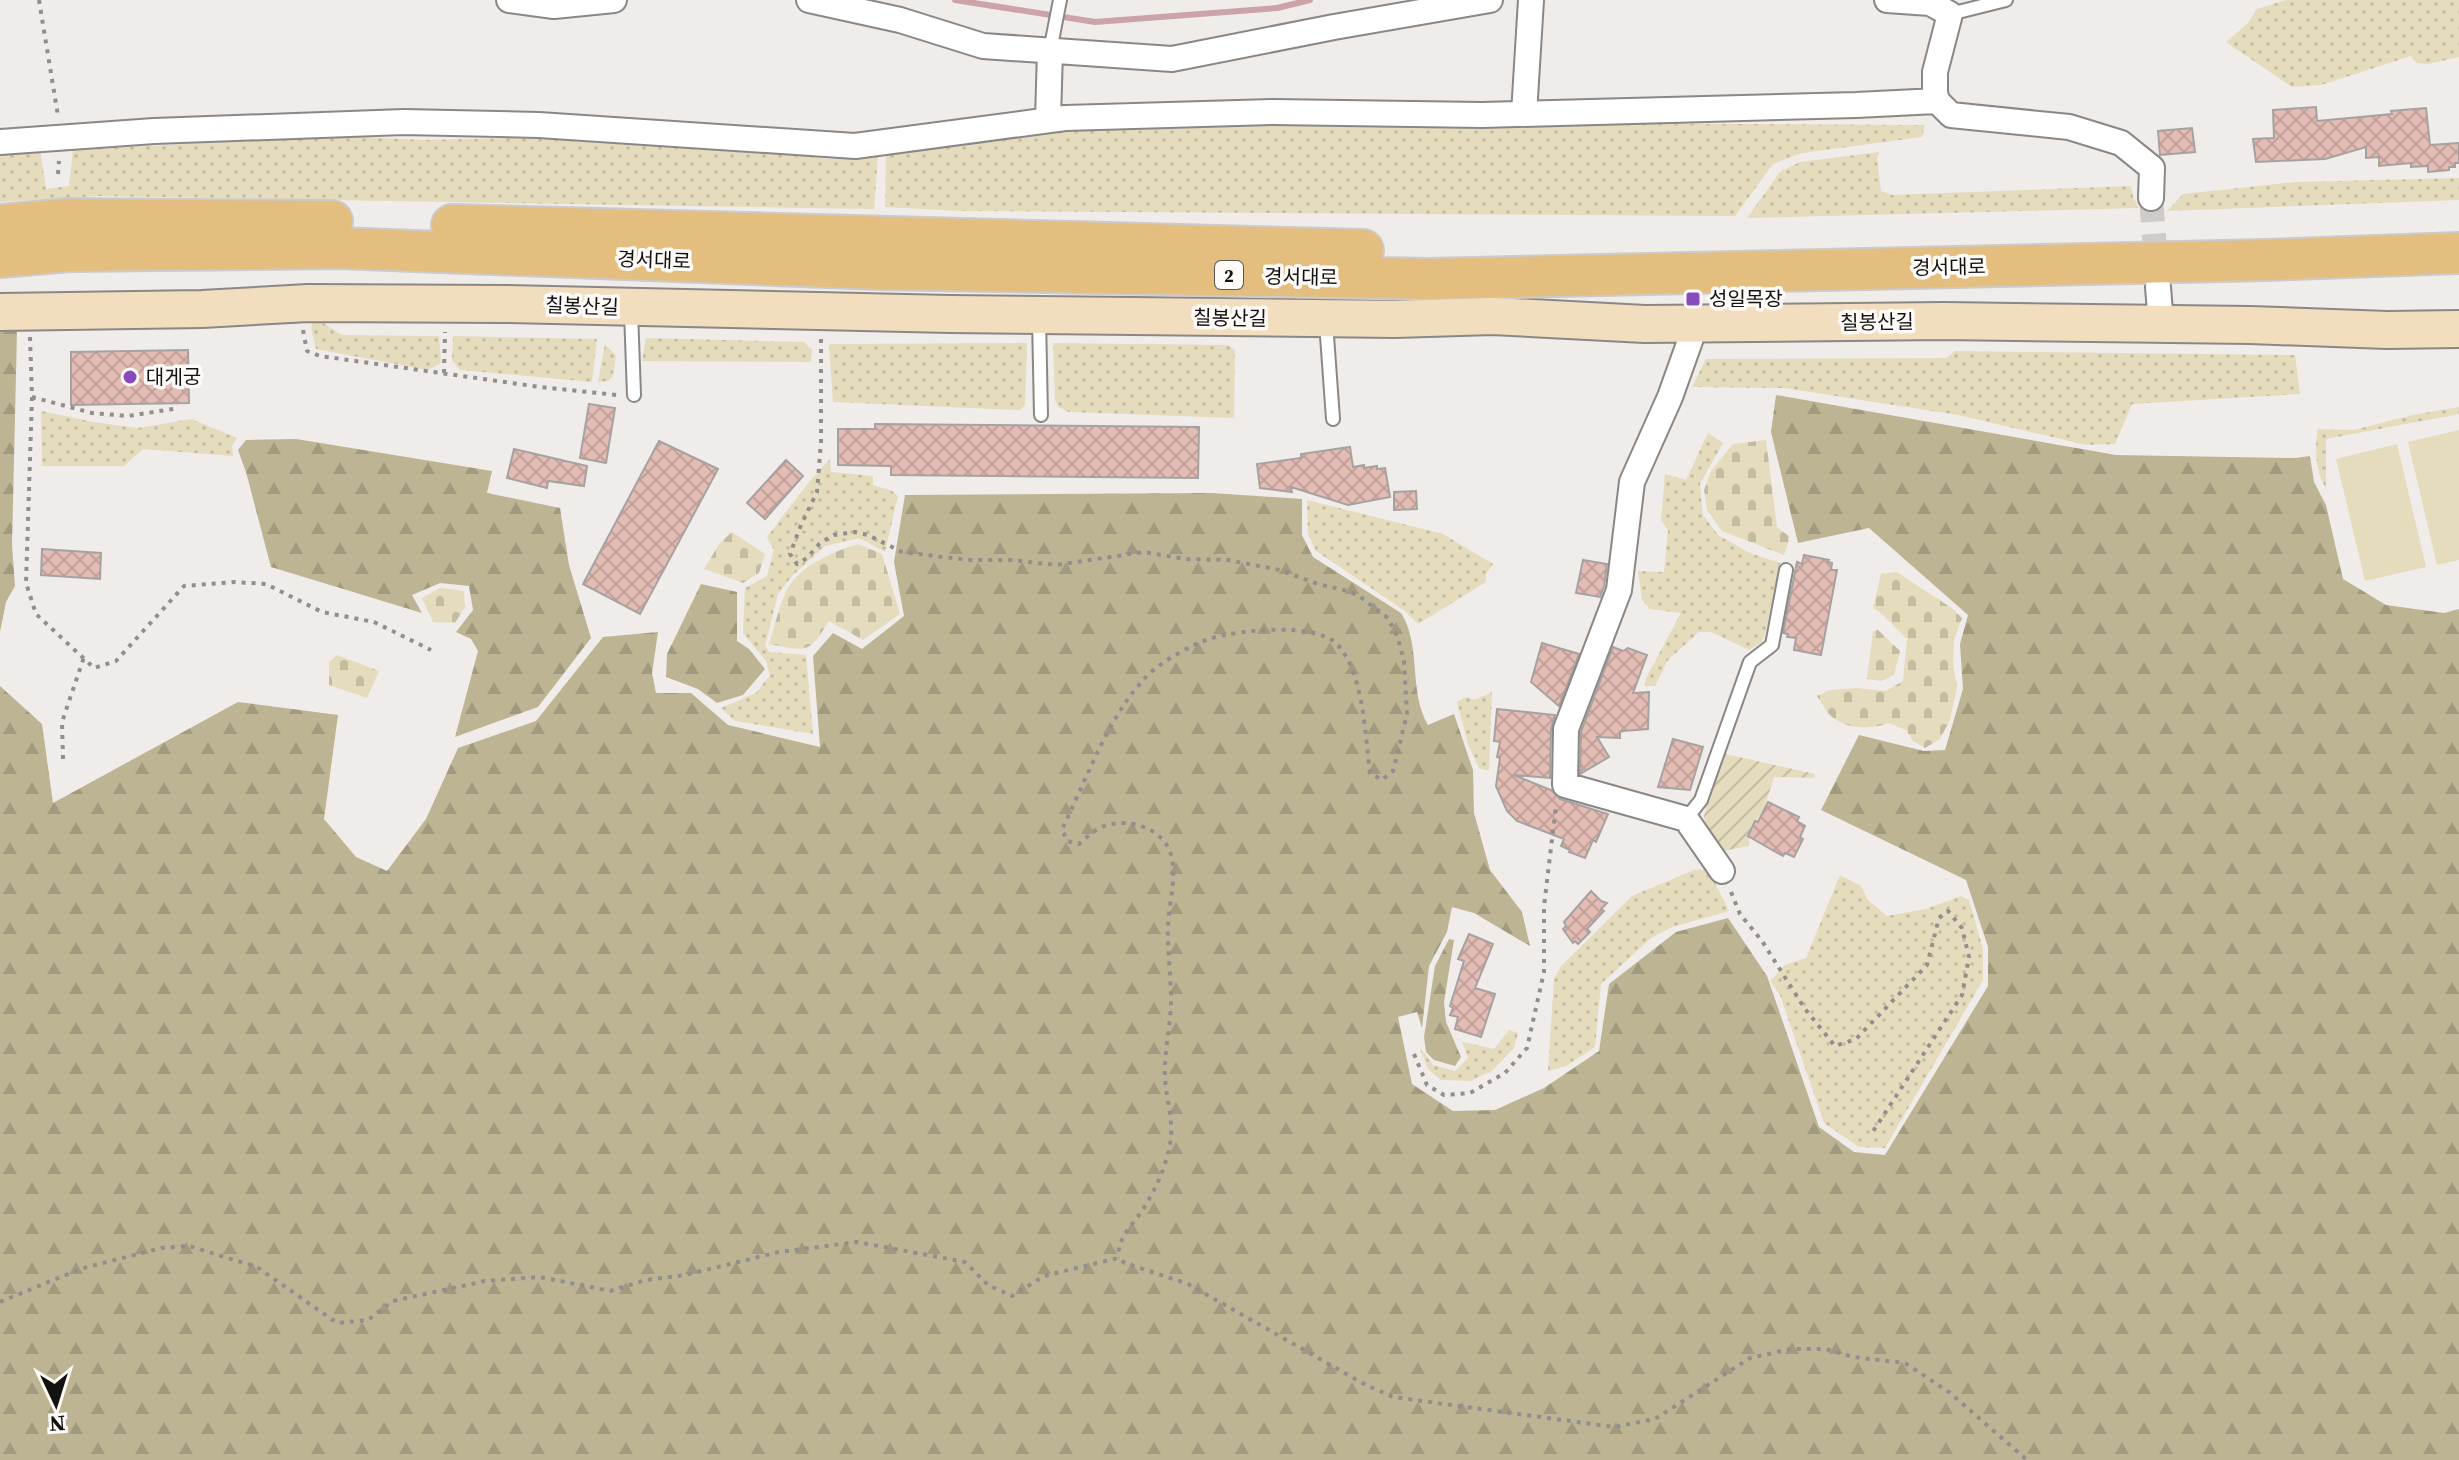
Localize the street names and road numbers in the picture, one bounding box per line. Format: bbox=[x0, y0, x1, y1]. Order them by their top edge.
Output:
street label: 경서대로 bbox=[617, 245, 691, 275]
street label: 경서대로 bbox=[1912, 252, 1986, 282]
road number: 2 bbox=[1215, 261, 1243, 289]
street label: 경서대로 bbox=[1264, 262, 1338, 292]
street label: 칠봉산길 bbox=[545, 291, 619, 321]
street label: 칠봉산길 bbox=[1193, 303, 1267, 333]
street label: 칠봉산길 bbox=[1840, 307, 1914, 337]

